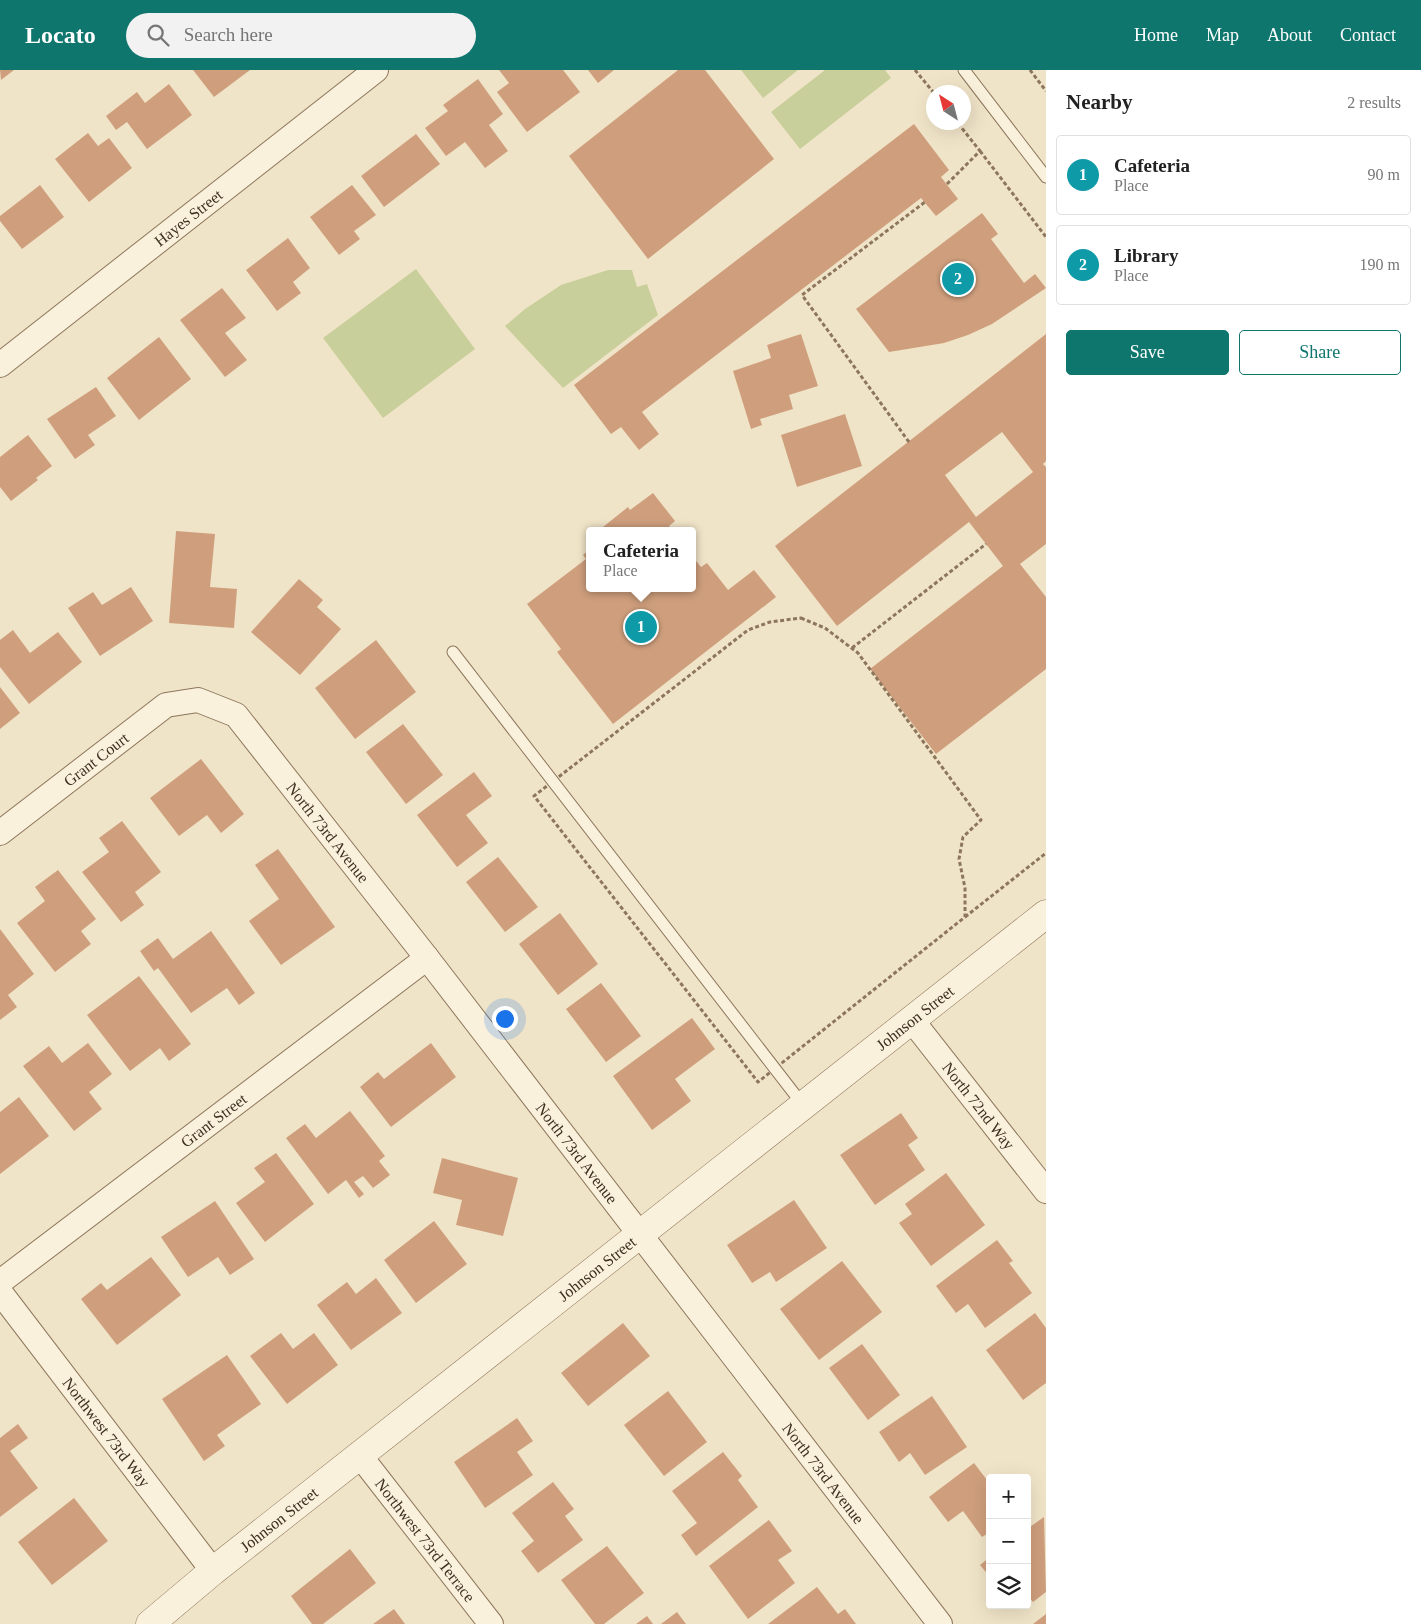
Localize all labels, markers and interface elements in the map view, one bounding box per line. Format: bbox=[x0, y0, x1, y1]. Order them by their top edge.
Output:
search box bbox=[126, 13, 476, 58]
icon: search bbox=[144, 21, 172, 49]
text: Locato bbox=[25, 22, 96, 48]
text: Search here bbox=[184, 24, 273, 45]
text: Home bbox=[1134, 25, 1178, 45]
text: Map bbox=[1206, 25, 1239, 45]
text: About bbox=[1267, 25, 1312, 45]
text: Contact bbox=[1340, 25, 1396, 45]
north arrow bbox=[926, 85, 971, 130]
text: Nearby bbox=[1066, 90, 1133, 114]
text: 2 results bbox=[1347, 94, 1401, 111]
text: Cafeteria bbox=[1114, 155, 1190, 176]
text: 1 bbox=[1079, 166, 1087, 183]
text: 90 m bbox=[1368, 166, 1400, 183]
text: Place bbox=[1114, 177, 1149, 194]
street label: Hayes Street bbox=[151, 186, 226, 250]
text: Library bbox=[1114, 245, 1178, 266]
text: 2 bbox=[1079, 256, 1087, 273]
text: 190 m bbox=[1360, 256, 1400, 273]
pin: 2 bbox=[942, 260, 974, 298]
text: Place bbox=[1114, 267, 1149, 284]
button: Save bbox=[1066, 330, 1229, 375]
button: Share bbox=[1239, 330, 1401, 375]
popup bbox=[586, 527, 696, 592]
text: Cafeteria bbox=[603, 540, 679, 561]
text: Place bbox=[603, 562, 638, 579]
pin: 1 bbox=[625, 608, 657, 646]
street label: Grant Court bbox=[60, 729, 132, 790]
street label: North 73rd Avenue bbox=[283, 779, 372, 886]
street label: Johnson Street bbox=[873, 982, 958, 1054]
your location bbox=[492, 1006, 518, 1032]
street label: North 72nd Way bbox=[939, 1059, 1018, 1153]
street label: Grant Street bbox=[178, 1090, 250, 1151]
street label: North 73rd Avenue bbox=[533, 1100, 621, 1207]
street label: Johnson Street bbox=[555, 1233, 640, 1304]
street label: Northwest 73rd Way bbox=[59, 1374, 153, 1491]
street label: North 73rd Avenue bbox=[779, 1420, 867, 1527]
map controls bbox=[986, 1474, 1031, 1609]
button: + bbox=[986, 1474, 1031, 1519]
street label: Northwest 73rd Terrace bbox=[372, 1475, 478, 1605]
street label: Johnson Street bbox=[237, 1484, 322, 1555]
button: − bbox=[986, 1519, 1031, 1564]
button: layers bbox=[986, 1564, 1031, 1609]

